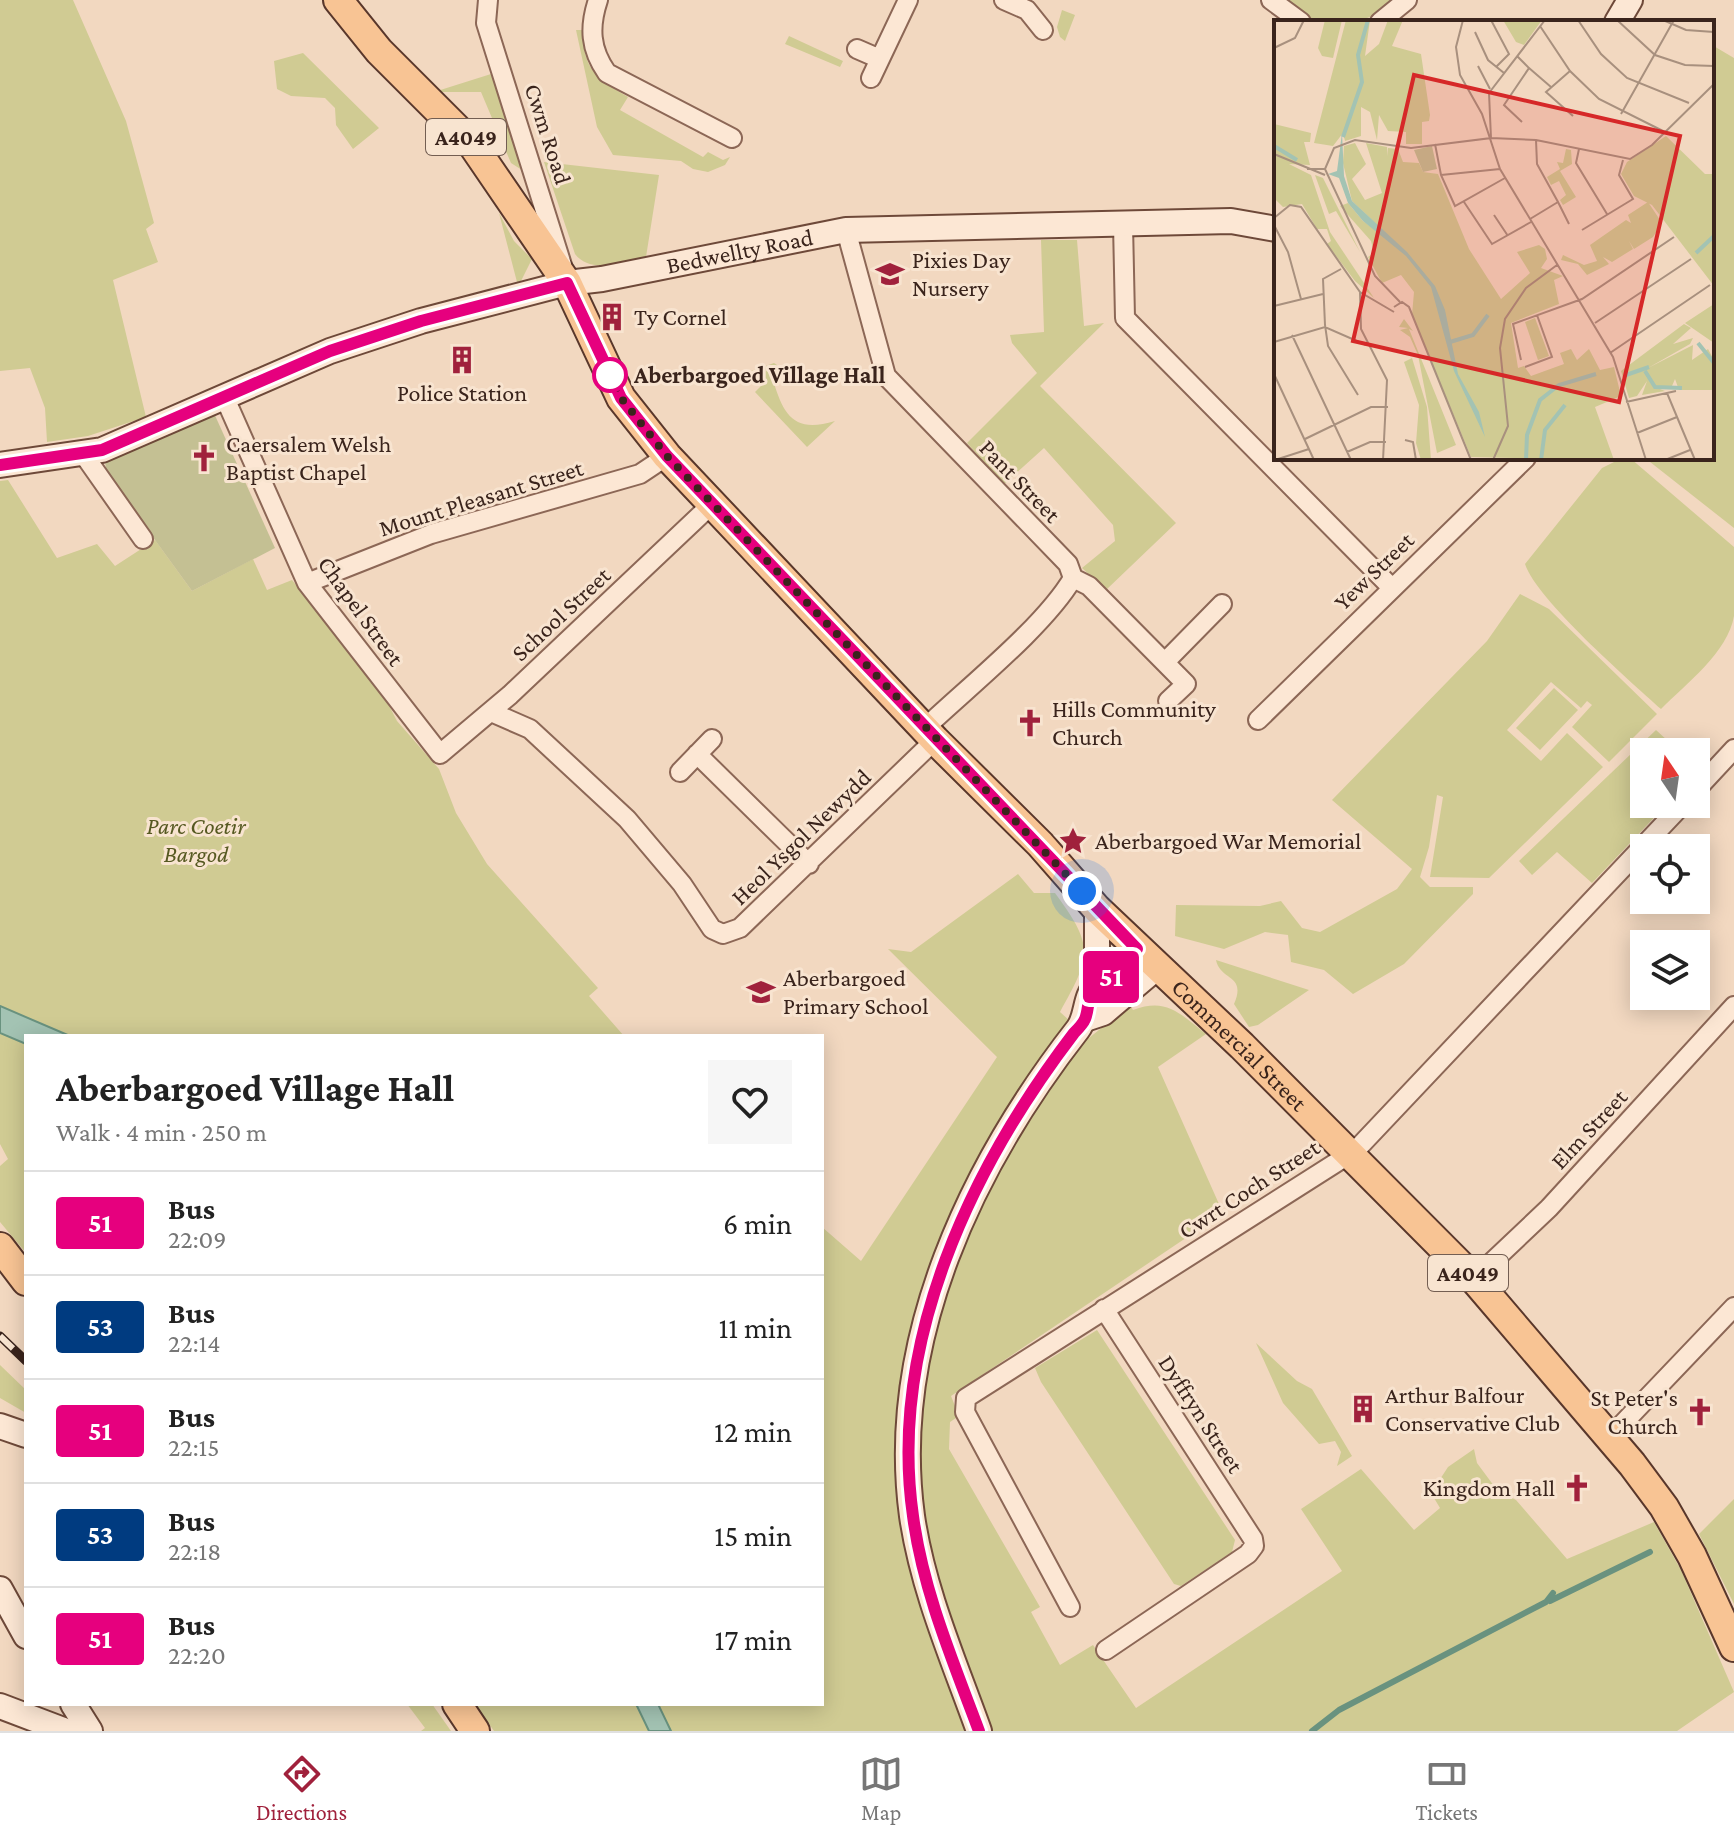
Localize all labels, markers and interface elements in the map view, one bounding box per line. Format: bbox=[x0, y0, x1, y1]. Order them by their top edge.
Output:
inset map bbox=[1274, 20, 1714, 460]
street label: Cwm Road bbox=[520, 80, 578, 188]
road number: A4049 bbox=[426, 119, 506, 155]
street label: Bedwellty Road bbox=[664, 223, 816, 279]
place label: Pixies Day Nursery bbox=[912, 246, 1011, 301]
school or university icon: Pixies Day Nursery bbox=[875, 259, 905, 289]
building icon: Ty Cornel bbox=[597, 302, 627, 332]
place label: Ty Cornel bbox=[634, 303, 727, 330]
building icon: Police Station bbox=[447, 345, 477, 375]
marker: Aberbargoed Village Hall bbox=[593, 358, 627, 392]
place label: Aberbargoed Village Hall bbox=[633, 361, 885, 388]
place label: Police Station bbox=[397, 379, 527, 406]
place label: Caersalem Welsh Baptist Chapel bbox=[226, 430, 392, 485]
street label: Pant Street bbox=[974, 434, 1067, 528]
church icon: Caersalem Welsh Baptist Chapel bbox=[189, 443, 219, 473]
street label: Mount Pleasant Street bbox=[376, 453, 587, 541]
street label: Yew Street bbox=[1328, 525, 1420, 615]
street label: Chapel Street bbox=[313, 551, 411, 671]
street label: School Street bbox=[506, 560, 616, 666]
place label: Hills Community Church bbox=[1052, 695, 1217, 750]
church icon: Hills Community Church bbox=[1015, 708, 1045, 738]
north arrow bbox=[1630, 738, 1710, 818]
map controls bbox=[1630, 738, 1710, 1010]
street label: Heol Ysgol Newydd bbox=[725, 763, 876, 910]
park label: Parc Coetir Bargod bbox=[146, 812, 246, 867]
place icon: Aberbargoed War Memorial bbox=[1058, 826, 1088, 856]
place label: Aberbargoed War Memorial bbox=[1095, 827, 1361, 854]
button: locate bbox=[1630, 834, 1710, 914]
your location bbox=[1062, 871, 1102, 911]
button: layers bbox=[1630, 930, 1710, 1010]
line badge: 51 bbox=[1075, 951, 1147, 1003]
text: 51 bbox=[1099, 961, 1123, 992]
place label: Aberbargoed Primary School bbox=[783, 964, 928, 1019]
street label: Commercial Street bbox=[1167, 973, 1313, 1117]
school or university icon: Aberbargoed Primary School bbox=[746, 977, 776, 1007]
button: heart bbox=[708, 1060, 792, 1144]
text: Aberbargoed Village Hall bbox=[56, 1067, 454, 1109]
street label: Elm Street bbox=[1545, 1082, 1633, 1174]
text: Walk · 4 min · 250 m bbox=[56, 1118, 267, 1147]
street label: Cwrt Coch Street bbox=[1173, 1133, 1325, 1244]
text: Bus bbox=[168, 1192, 215, 1225]
text: 51 bbox=[88, 1207, 112, 1238]
text: 6 min bbox=[723, 1207, 792, 1240]
text: 22:09 bbox=[168, 1225, 227, 1254]
road number: A4049 bbox=[1428, 1255, 1508, 1291]
text: Bus bbox=[168, 1296, 215, 1329]
text: 53 bbox=[87, 1311, 113, 1342]
text: 11 min bbox=[718, 1311, 792, 1344]
text: 22:14 bbox=[168, 1329, 221, 1358]
street label: Dyffryn Street bbox=[1153, 1350, 1250, 1478]
place label: Arthur Balfour Conservative Club bbox=[1385, 1381, 1560, 1436]
place label: St Peter's Church bbox=[1590, 1384, 1678, 1439]
building icon: Arthur Balfour Conservative Club bbox=[1348, 1394, 1378, 1424]
church icon: St Peter's Church bbox=[1685, 1397, 1715, 1427]
text: Bus bbox=[168, 1400, 215, 1433]
text: 51 bbox=[88, 1415, 112, 1446]
text: 12 min bbox=[714, 1415, 792, 1448]
text: 22:15 bbox=[168, 1433, 220, 1462]
church icon: Kingdom Hall bbox=[1562, 1473, 1592, 1503]
place label: Kingdom Hall bbox=[1423, 1474, 1555, 1501]
text: Bus bbox=[168, 1504, 215, 1537]
text: 53 bbox=[87, 1519, 113, 1550]
text: 15 min bbox=[714, 1519, 792, 1552]
text: 22:18 bbox=[168, 1537, 221, 1566]
text: Bus bbox=[168, 1608, 215, 1641]
text: 51 bbox=[88, 1623, 112, 1654]
text: 17 min bbox=[715, 1623, 792, 1656]
text: 22:20 bbox=[168, 1641, 226, 1670]
tab: Directions bbox=[256, 1752, 347, 1825]
tab: Map bbox=[859, 1752, 903, 1825]
tab: Tickets bbox=[1415, 1752, 1478, 1825]

